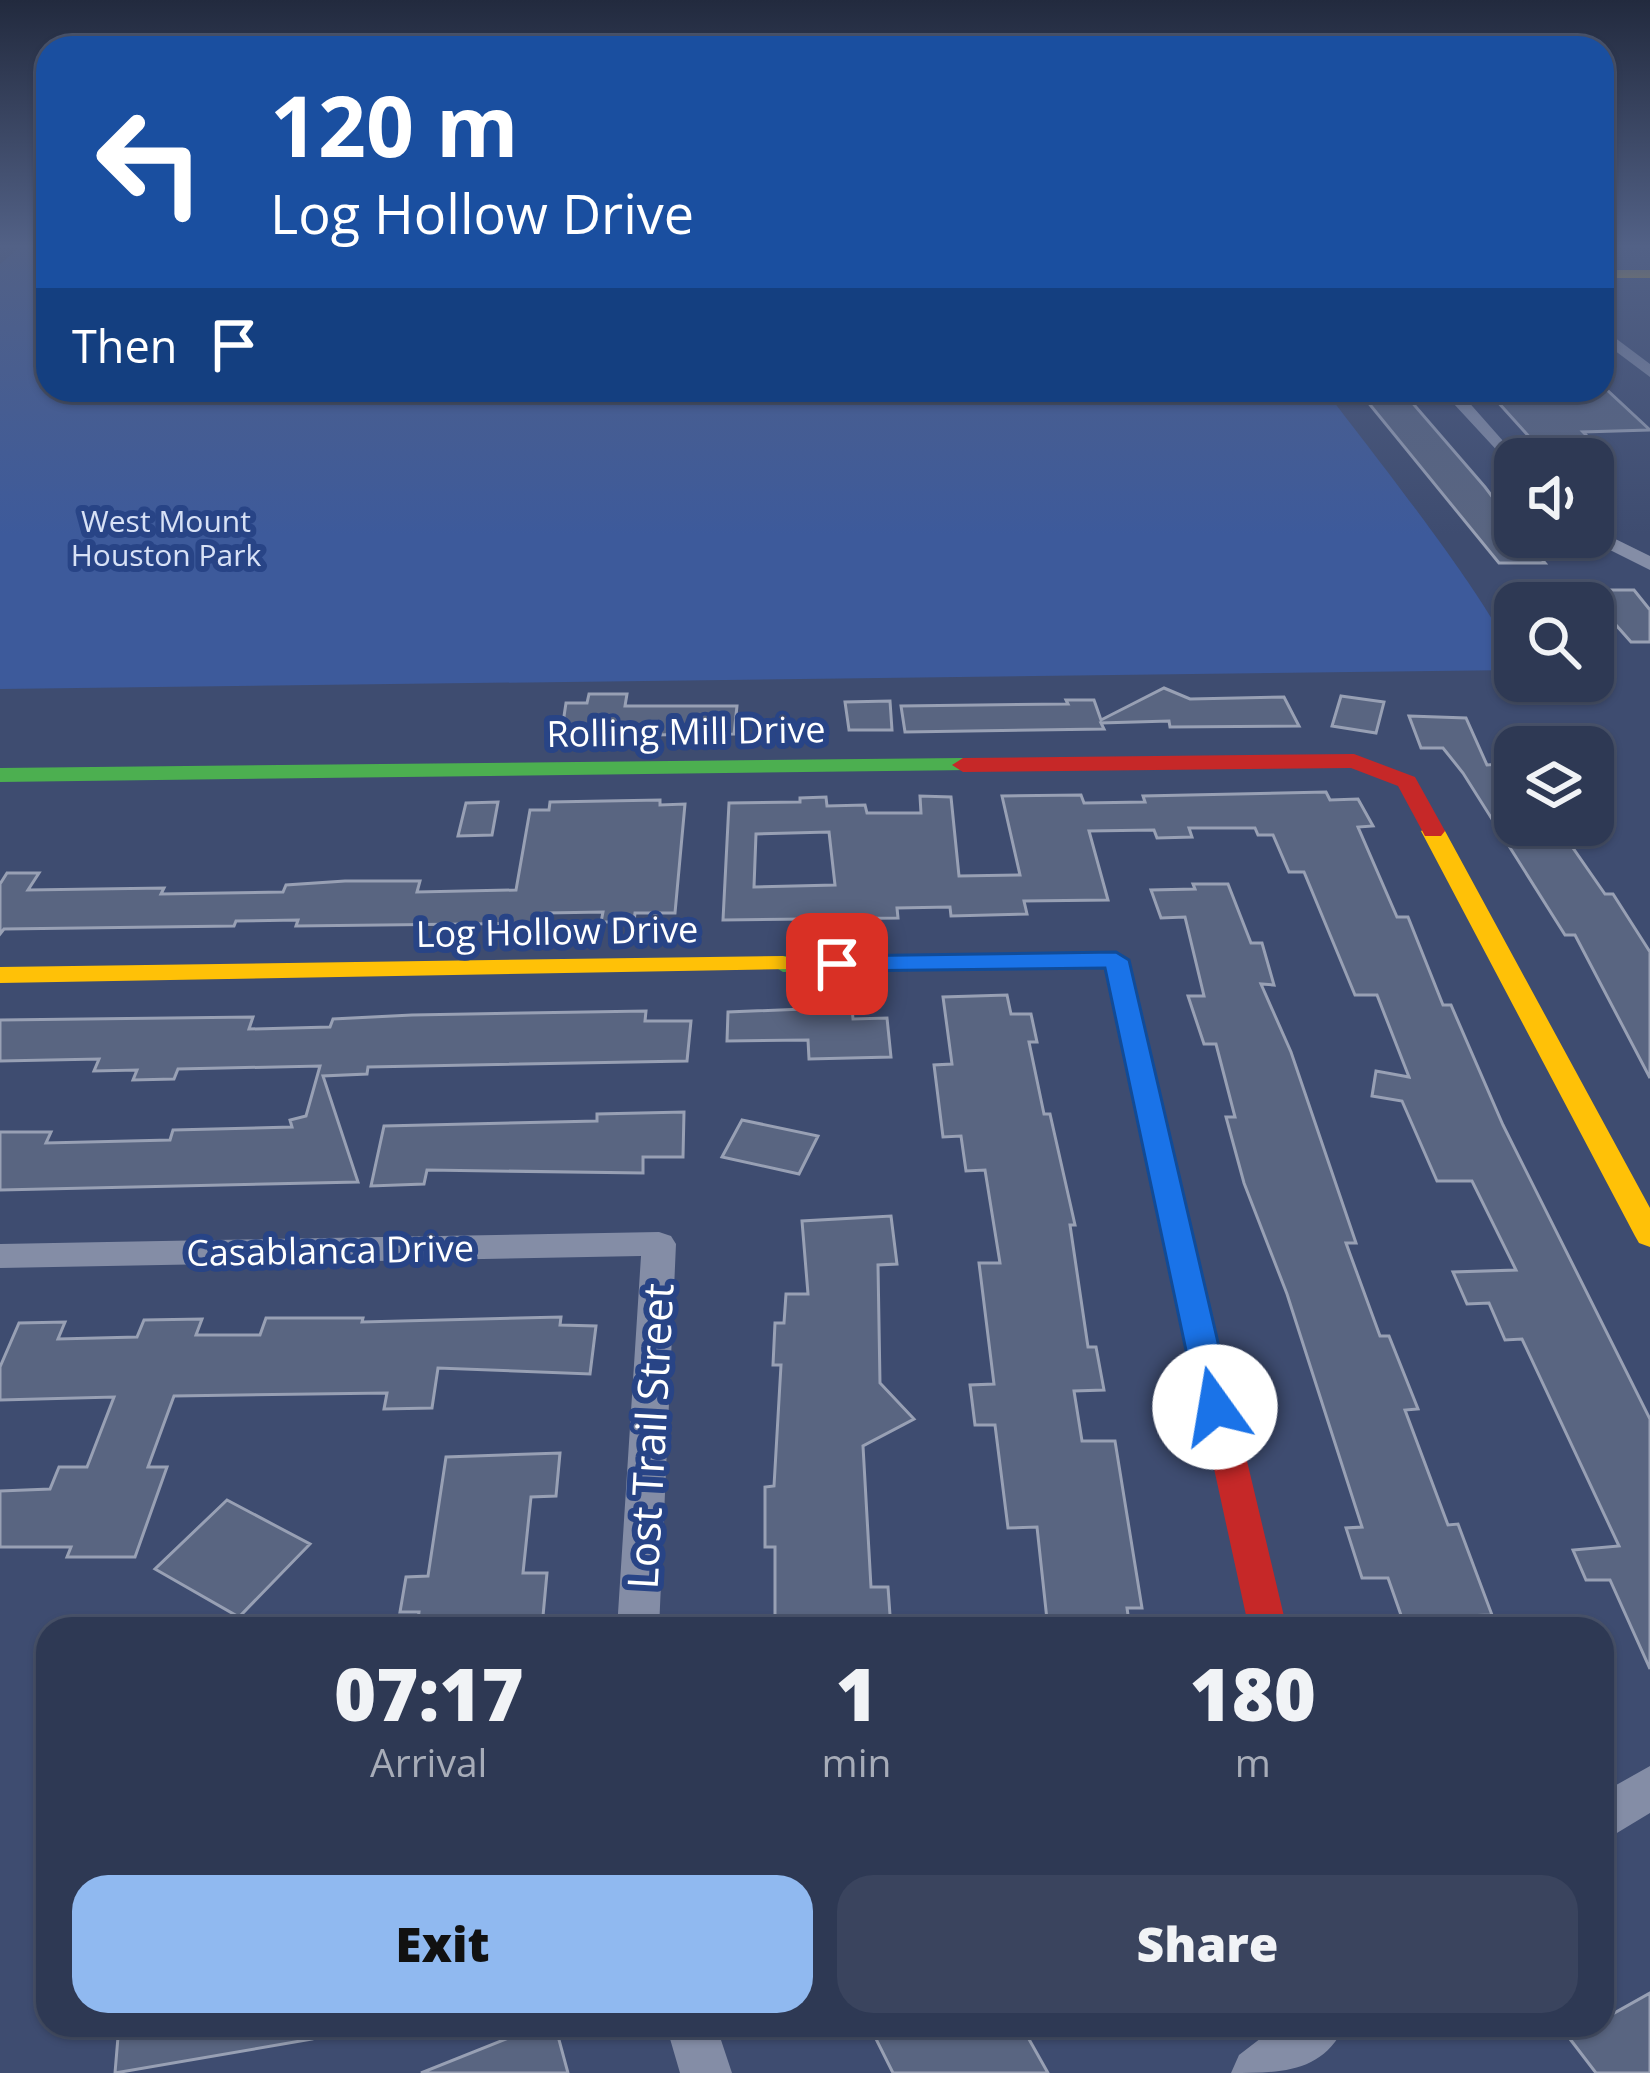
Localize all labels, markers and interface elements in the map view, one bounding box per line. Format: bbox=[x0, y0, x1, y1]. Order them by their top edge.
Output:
text: 120 m bbox=[270, 67, 518, 182]
icon: left bbox=[72, 84, 228, 240]
text: Log Hollow Drive bbox=[270, 176, 694, 250]
icon: arrive bbox=[201, 312, 267, 378]
text: Then bbox=[72, 315, 177, 376]
map controls bbox=[1494, 438, 1614, 846]
button: sound bbox=[1494, 438, 1614, 558]
park label: West Mount Houston Park bbox=[71, 500, 261, 575]
button: search bbox=[1494, 582, 1614, 702]
street label: Rolling Mill Drive bbox=[546, 704, 826, 758]
button: layers bbox=[1494, 726, 1614, 846]
street label: Log Hollow Drive bbox=[415, 904, 699, 958]
pin bbox=[786, 913, 888, 1015]
icon: arrive bbox=[804, 931, 870, 997]
street label: Casablanca Drive bbox=[186, 1223, 474, 1277]
street label: Lost Trail Street bbox=[613, 1282, 685, 1590]
position arrow bbox=[1152, 1344, 1278, 1470]
text: 07:17 bbox=[334, 1644, 524, 1742]
text: 1 bbox=[835, 1644, 878, 1742]
text: 180 bbox=[1189, 1644, 1316, 1742]
text: Arrival bbox=[370, 1735, 487, 1788]
text: min bbox=[822, 1735, 891, 1788]
text: m bbox=[1235, 1735, 1271, 1788]
button: Exit bbox=[72, 1875, 813, 2013]
button: Share bbox=[837, 1875, 1578, 2013]

